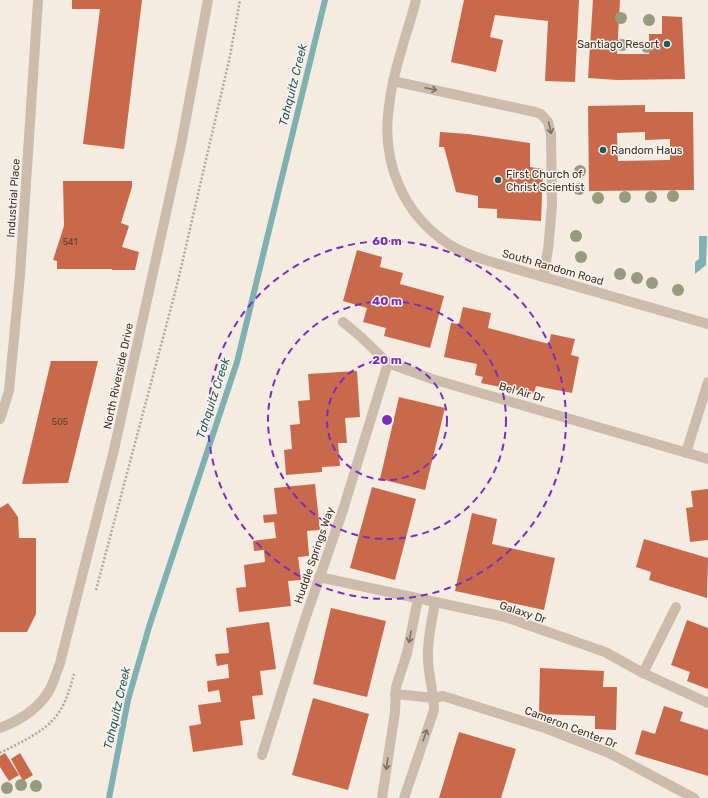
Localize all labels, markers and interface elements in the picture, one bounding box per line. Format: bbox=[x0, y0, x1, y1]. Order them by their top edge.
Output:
place label: Santiago Resort bbox=[577, 38, 660, 51]
marker: Santiago Resort bbox=[662, 39, 672, 49]
water label: Tahquitz Creek bbox=[276, 42, 310, 128]
one-way arrow bbox=[424, 86, 437, 94]
one-way arrow bbox=[546, 122, 554, 135]
place label: Random Haus bbox=[611, 144, 683, 157]
marker: Random Haus bbox=[598, 145, 608, 155]
street label: Industrial Place bbox=[4, 158, 23, 238]
place label: First Church of Christ Scientist bbox=[506, 168, 585, 194]
marker: First Church of Christ Scientist bbox=[493, 175, 503, 185]
text: 60 m bbox=[372, 234, 402, 248]
house number: 541 bbox=[63, 237, 77, 247]
street label: South Random Road bbox=[501, 247, 605, 288]
text: 40 m bbox=[372, 294, 402, 308]
street label: North Riverside Drive bbox=[101, 322, 136, 430]
text: 20 m bbox=[372, 353, 402, 367]
water label: Tahquitz Creek bbox=[193, 355, 233, 440]
street label: Bel Air Dr bbox=[497, 380, 547, 405]
centre of rings bbox=[380, 413, 394, 427]
house number: 505 bbox=[52, 417, 68, 427]
street label: Huddle Springs Way bbox=[292, 505, 337, 605]
street label: Galaxy Dr bbox=[498, 599, 549, 626]
one-way arrow bbox=[405, 630, 413, 643]
water label: Tahquitz Creek bbox=[101, 665, 133, 751]
street label: Cameron Center Dr bbox=[523, 704, 620, 751]
one-way arrow bbox=[422, 728, 429, 741]
one-way arrow bbox=[383, 757, 391, 770]

